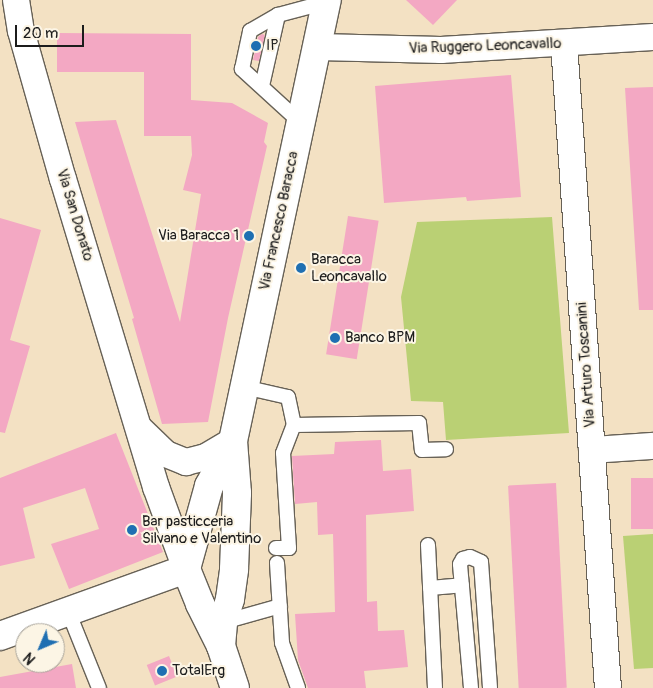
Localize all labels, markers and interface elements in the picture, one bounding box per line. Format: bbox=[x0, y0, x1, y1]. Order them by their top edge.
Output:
scale bar bbox=[18, 15, 86, 47]
text: 20 m bbox=[23, 24, 58, 43]
street label: Via Ruggero Leoncavallo bbox=[408, 34, 562, 58]
place label: IP bbox=[266, 37, 279, 55]
marker: IP bbox=[250, 40, 262, 52]
street label: Via Francesco Baracca bbox=[255, 150, 303, 292]
street label: Via San Donato bbox=[52, 167, 98, 263]
place label: Via Baracca 1 bbox=[158, 227, 239, 245]
marker: Via Baracca 1 bbox=[243, 230, 255, 242]
place label: Baracca Leoncavallo bbox=[311, 250, 387, 285]
marker: Baracca Leoncavallo bbox=[295, 262, 307, 274]
street label: Via Arturo Toscanini bbox=[573, 302, 599, 428]
place label: Banco BPM bbox=[345, 329, 415, 347]
marker: Banco BPM bbox=[329, 332, 341, 344]
place label: Bar pasticceria Silvano e Valentino bbox=[142, 512, 261, 547]
marker: Bar pasticceria Silvano e Valentino bbox=[126, 524, 138, 536]
north arrow bbox=[15, 623, 65, 673]
text: N bbox=[20, 649, 39, 668]
place label: TotalErg bbox=[172, 662, 225, 680]
marker: TotalErg bbox=[156, 665, 168, 677]

